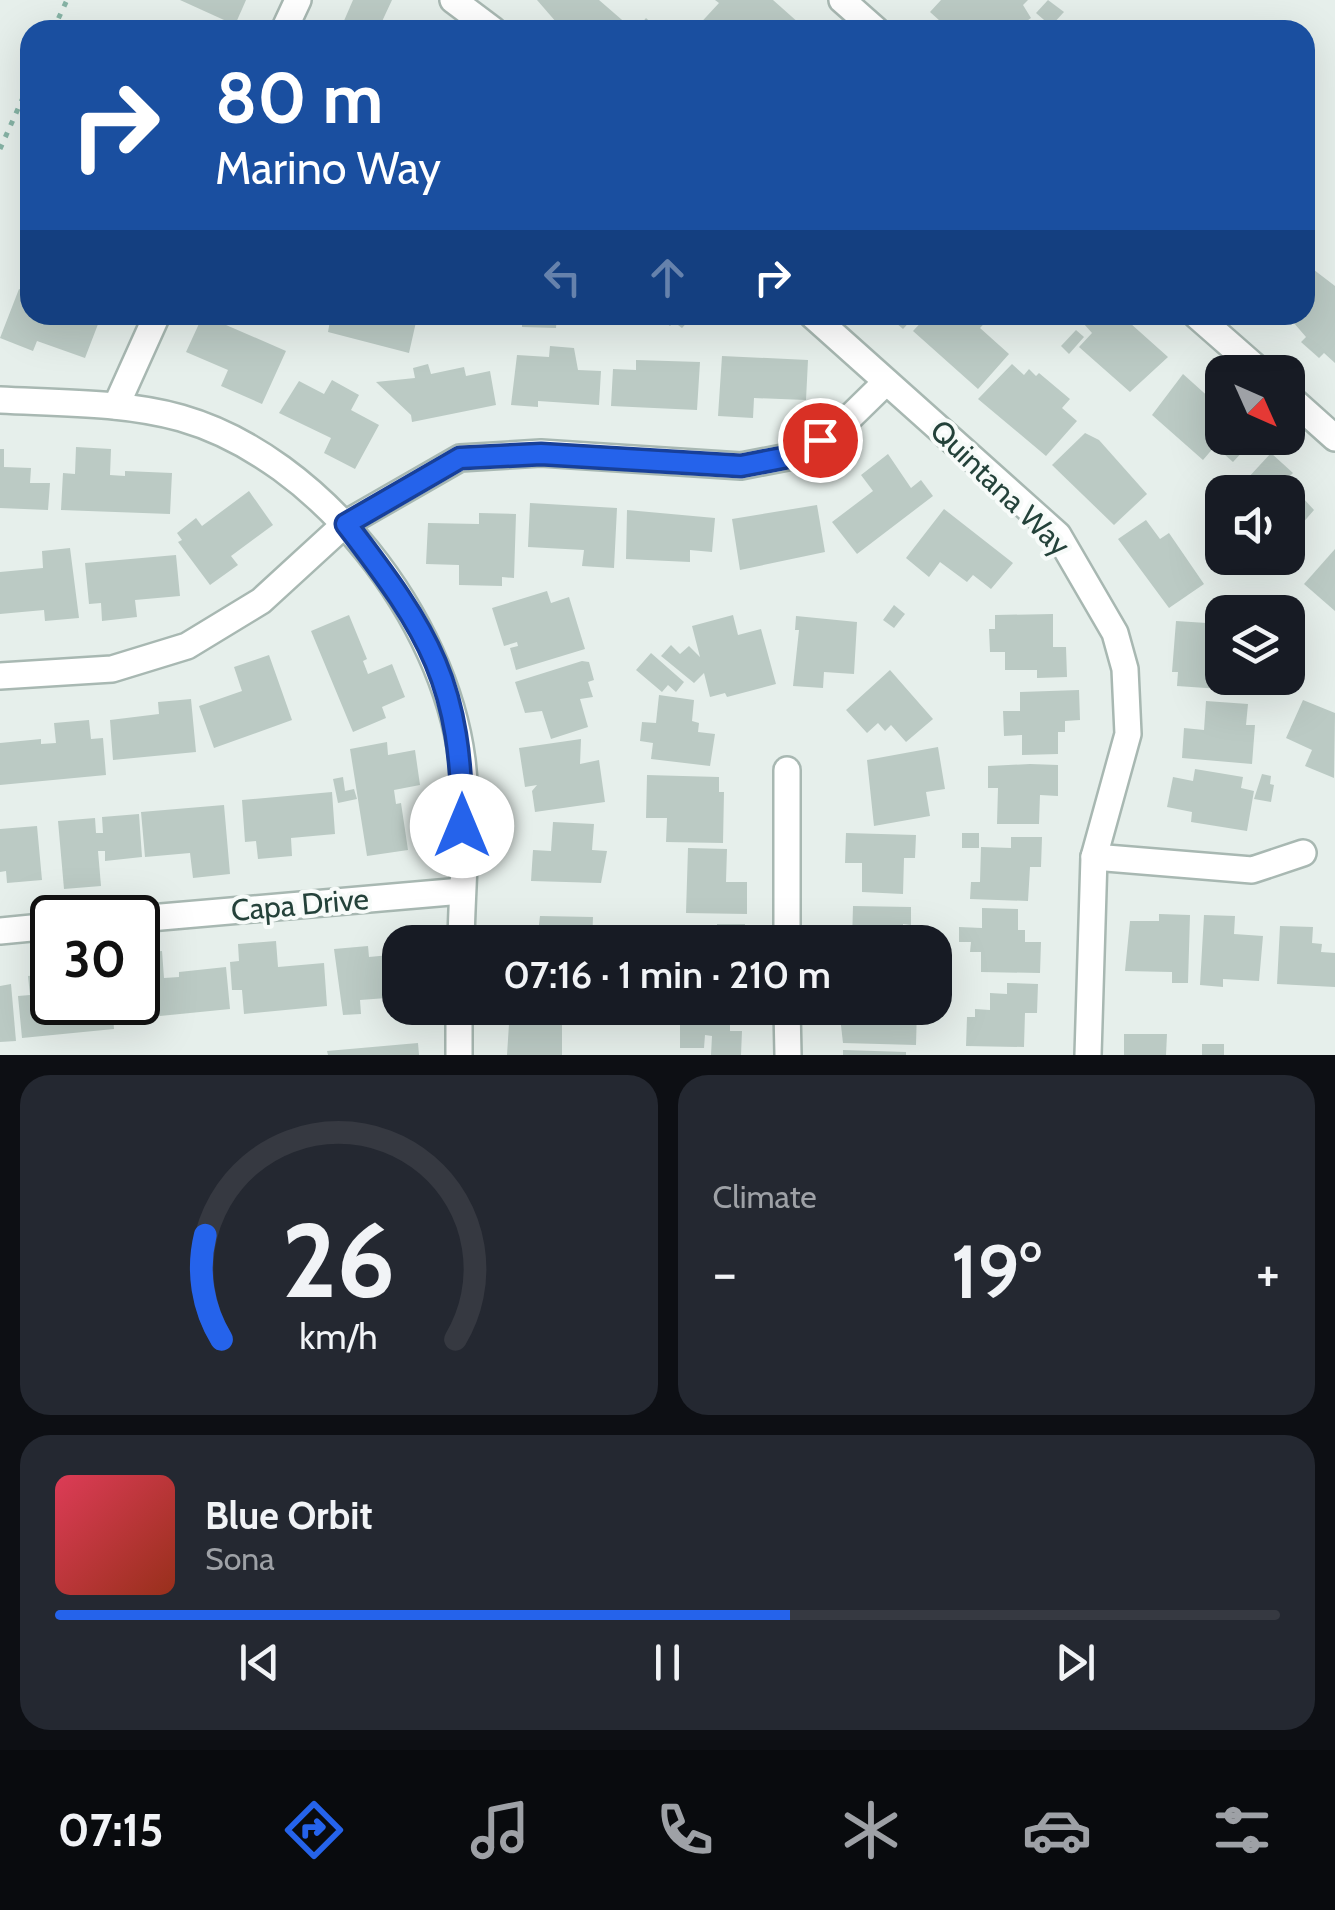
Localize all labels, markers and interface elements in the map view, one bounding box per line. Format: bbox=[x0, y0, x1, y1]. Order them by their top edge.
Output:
text: 80 m bbox=[215, 55, 383, 141]
icon: right bbox=[50, 60, 180, 190]
text: Marino Way bbox=[215, 141, 441, 195]
icon: left bbox=[535, 250, 590, 305]
icon: ahead bbox=[640, 250, 695, 305]
icon: right bbox=[745, 250, 800, 305]
north arrow bbox=[1205, 355, 1305, 455]
map controls bbox=[1205, 355, 1305, 695]
pin bbox=[778, 398, 863, 483]
street label: Quintana Way bbox=[923, 412, 1078, 564]
icon: arrive bbox=[793, 413, 848, 468]
button: sound bbox=[1205, 475, 1305, 575]
button: layers bbox=[1205, 595, 1305, 695]
position arrow bbox=[410, 774, 514, 878]
street label: Capa Drive bbox=[230, 880, 370, 929]
speed limit sign: 30 bbox=[30, 895, 160, 1025]
text: 07:16 · 1 min · 210 m bbox=[503, 951, 831, 998]
text: Climate bbox=[713, 1177, 817, 1216]
text: 26 bbox=[282, 1197, 395, 1323]
text: 19° bbox=[951, 1226, 1042, 1317]
text: − bbox=[713, 1239, 737, 1306]
text: + bbox=[1256, 1239, 1280, 1306]
text: km/h bbox=[300, 1315, 378, 1358]
text: Blue Orbit bbox=[205, 1492, 373, 1539]
text: Sona bbox=[205, 1539, 275, 1578]
icon: previous bbox=[232, 1635, 287, 1690]
icon: pause bbox=[640, 1635, 695, 1690]
icon: next bbox=[1048, 1635, 1103, 1690]
icon: directions bbox=[279, 1795, 349, 1865]
icon: music bbox=[465, 1795, 535, 1865]
icon: phone bbox=[650, 1795, 720, 1865]
icon: climate bbox=[836, 1795, 906, 1865]
icon: car bbox=[1022, 1795, 1092, 1865]
icon: filters bbox=[1207, 1795, 1277, 1865]
text: 07:15 bbox=[58, 1803, 163, 1857]

